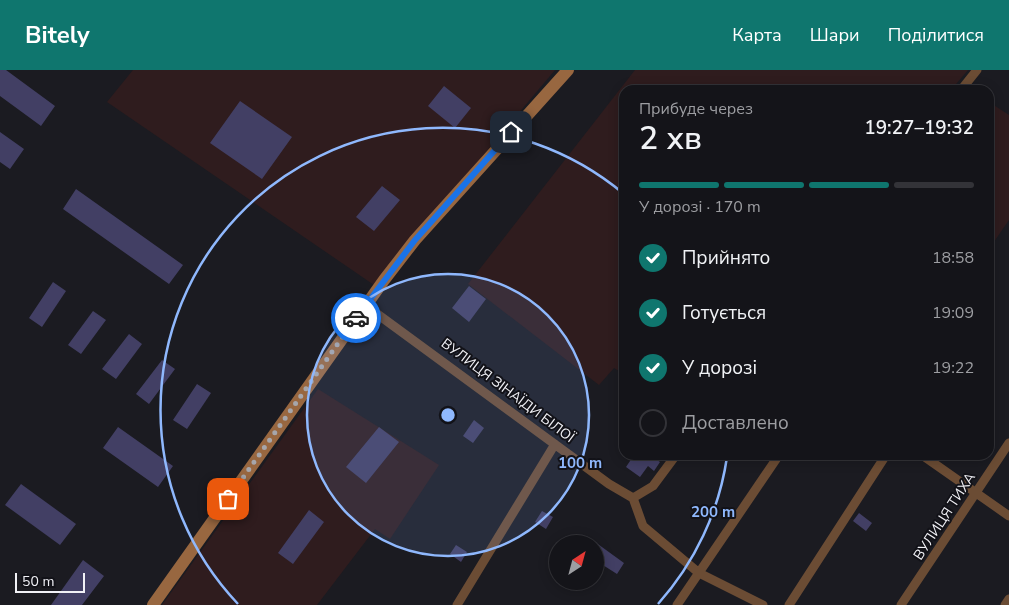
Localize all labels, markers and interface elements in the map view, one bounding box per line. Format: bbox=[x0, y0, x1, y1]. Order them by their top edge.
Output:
text: Bitely bbox=[25, 19, 90, 51]
text: Карта bbox=[732, 23, 782, 47]
text: Шари bbox=[810, 23, 860, 47]
text: Поділитися bbox=[888, 23, 984, 47]
text: Прибуде через bbox=[639, 98, 753, 120]
pin bbox=[490, 111, 532, 153]
text: 19:27–19:32 bbox=[864, 115, 974, 141]
text: 2 хв bbox=[639, 117, 702, 160]
icon: home bbox=[497, 118, 525, 146]
text: У дорозі · 170 m bbox=[639, 196, 761, 218]
icon: check bbox=[639, 244, 667, 272]
text: Прийнято bbox=[682, 245, 770, 271]
text: 18:58 bbox=[932, 247, 974, 269]
courier bbox=[331, 293, 381, 343]
icon: check bbox=[639, 299, 667, 327]
text: Готується bbox=[682, 300, 766, 326]
text: 19:09 bbox=[932, 302, 974, 324]
icon: car bbox=[342, 304, 370, 332]
street label: ВУЛИЦЯ ЗІНАЇДИ БІЛОЇ bbox=[437, 334, 579, 447]
icon: check bbox=[639, 354, 667, 382]
text: У дорозі bbox=[682, 355, 757, 381]
text: 19:22 bbox=[932, 357, 974, 379]
centre of rings bbox=[439, 406, 457, 424]
text: Доставлено bbox=[682, 410, 789, 436]
text: 100 m bbox=[558, 453, 602, 473]
street label: ВУЛИЦЯ ТИХА bbox=[909, 469, 980, 564]
pin bbox=[207, 478, 249, 520]
icon: bag bbox=[214, 485, 242, 513]
text: 200 m bbox=[691, 502, 735, 522]
north arrow bbox=[549, 535, 604, 590]
map controls bbox=[549, 535, 604, 590]
scale bar bbox=[15, 570, 85, 593]
text: 50 m bbox=[22, 572, 54, 591]

